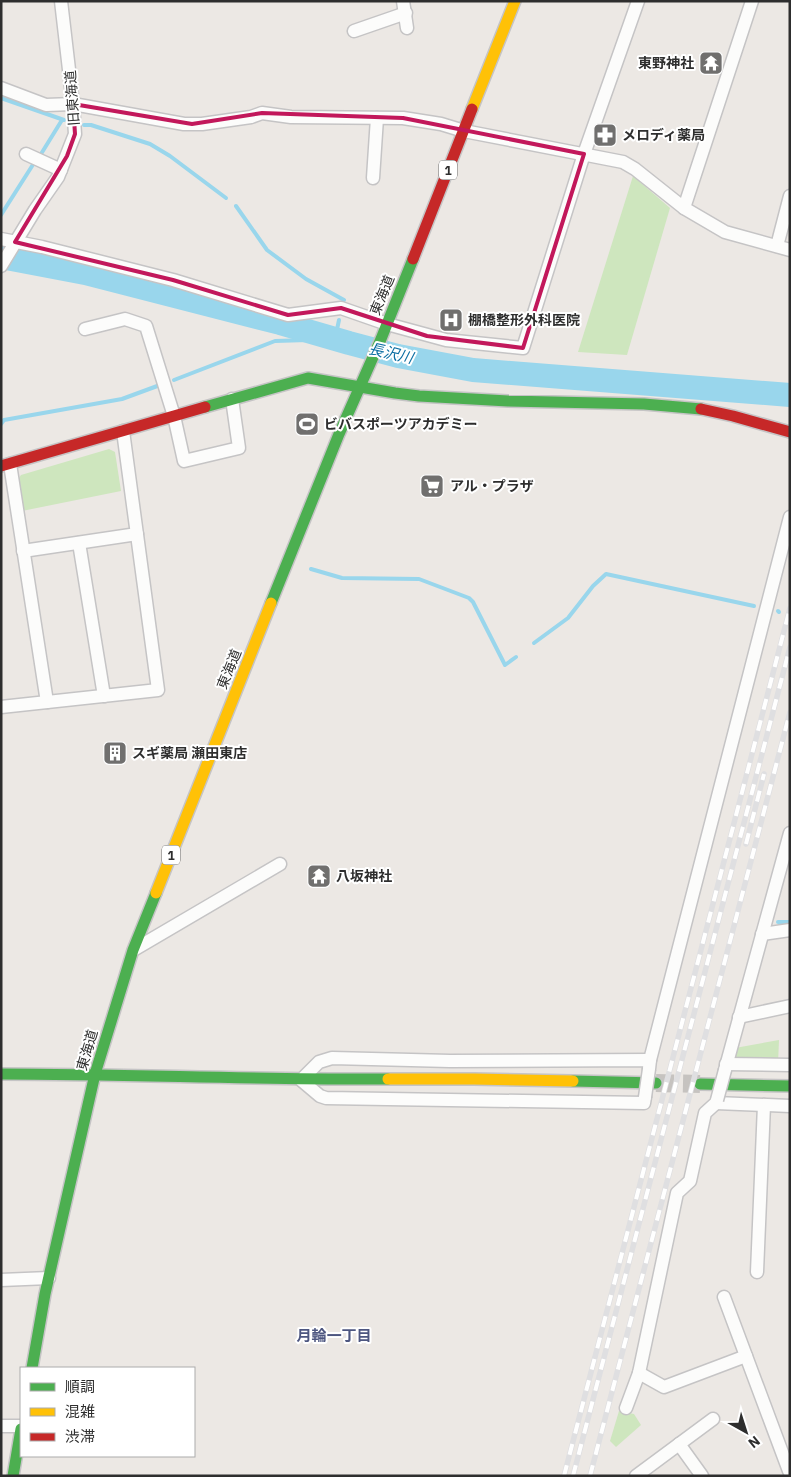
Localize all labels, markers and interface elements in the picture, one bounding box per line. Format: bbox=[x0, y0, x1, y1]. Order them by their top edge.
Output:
temple icon: 東野神社 bbox=[698, 50, 724, 76]
place label: 東野神社 bbox=[638, 54, 694, 72]
street label: 旧東海道 bbox=[61, 69, 83, 127]
pharmacy icon: メロディ薬局 bbox=[592, 122, 618, 148]
place label: メロディ薬局 bbox=[622, 126, 705, 144]
road number: 1 bbox=[439, 160, 457, 180]
street label: 東海道 bbox=[366, 272, 398, 318]
hospital icon: 棚橋整形外科医院 bbox=[438, 307, 464, 333]
place label: 棚橋整形外科医院 bbox=[468, 311, 580, 329]
water label: 長沢川 bbox=[367, 339, 417, 368]
sports icon: ビバスポーツアカデミー bbox=[294, 411, 320, 437]
place label: ビバスポーツアカデミー bbox=[324, 415, 478, 433]
supermarket icon: アル・プラザ bbox=[419, 473, 445, 499]
place label: アル・プラザ bbox=[450, 477, 534, 495]
street label: 東海道 bbox=[213, 646, 245, 692]
building icon: スギ薬局 瀬田東店 bbox=[102, 740, 128, 766]
place label: スギ薬局 瀬田東店 bbox=[132, 744, 247, 762]
road number: 1 bbox=[162, 846, 180, 864]
temple icon: 八坂神社 bbox=[306, 863, 332, 889]
place label: 八坂神社 bbox=[336, 867, 392, 885]
street label: 東海道 bbox=[73, 1027, 101, 1073]
district label: 月輪一丁目 bbox=[296, 1326, 372, 1345]
legend bbox=[20, 1367, 195, 1457]
text: 順調 bbox=[65, 1377, 95, 1396]
text: 混雑 bbox=[65, 1402, 95, 1421]
north arrow bbox=[721, 1407, 771, 1457]
text: 渋滞 bbox=[65, 1427, 95, 1446]
text: N bbox=[745, 1432, 764, 1452]

